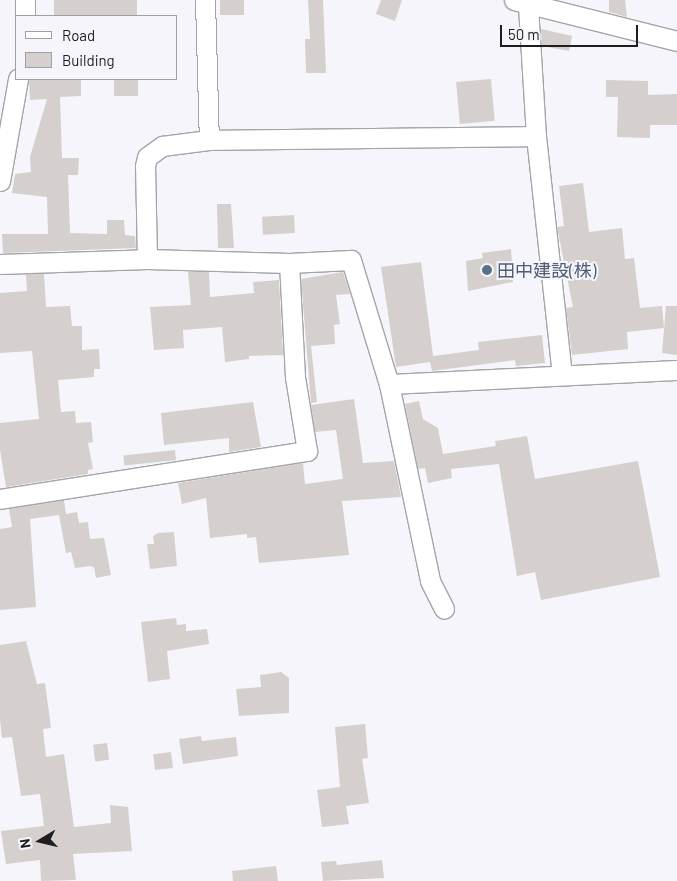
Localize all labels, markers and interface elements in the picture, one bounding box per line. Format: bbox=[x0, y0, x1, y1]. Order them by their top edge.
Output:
legend bbox=[15, 15, 178, 80]
scale bar bbox=[502, 15, 640, 47]
text: 50 m bbox=[508, 25, 540, 43]
text: Road bbox=[62, 26, 95, 44]
text: Building bbox=[62, 51, 115, 69]
place label: 田中建設(株) bbox=[497, 259, 596, 281]
marker: 田中建設(株) bbox=[481, 264, 493, 276]
north arrow bbox=[15, 816, 65, 866]
text: N bbox=[16, 837, 34, 849]

